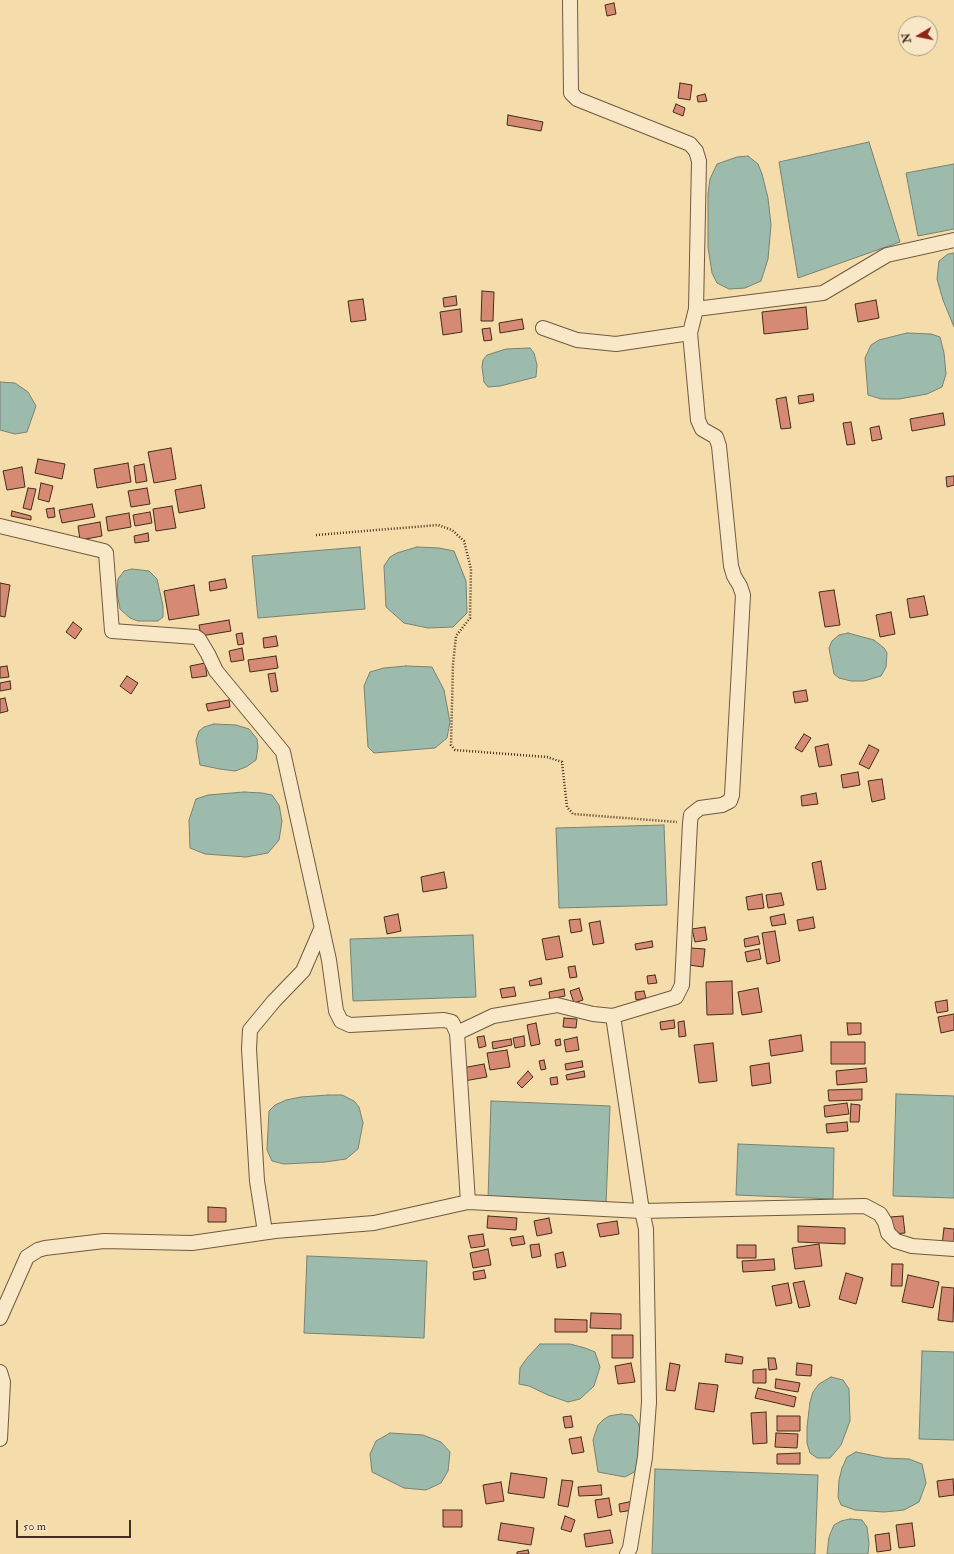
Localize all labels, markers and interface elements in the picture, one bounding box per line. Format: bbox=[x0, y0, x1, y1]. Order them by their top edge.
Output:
north arrow bbox=[898, 16, 938, 56]
text: N bbox=[899, 32, 914, 44]
scale bar bbox=[18, 1512, 133, 1538]
text: 50 m bbox=[23, 1519, 46, 1534]

